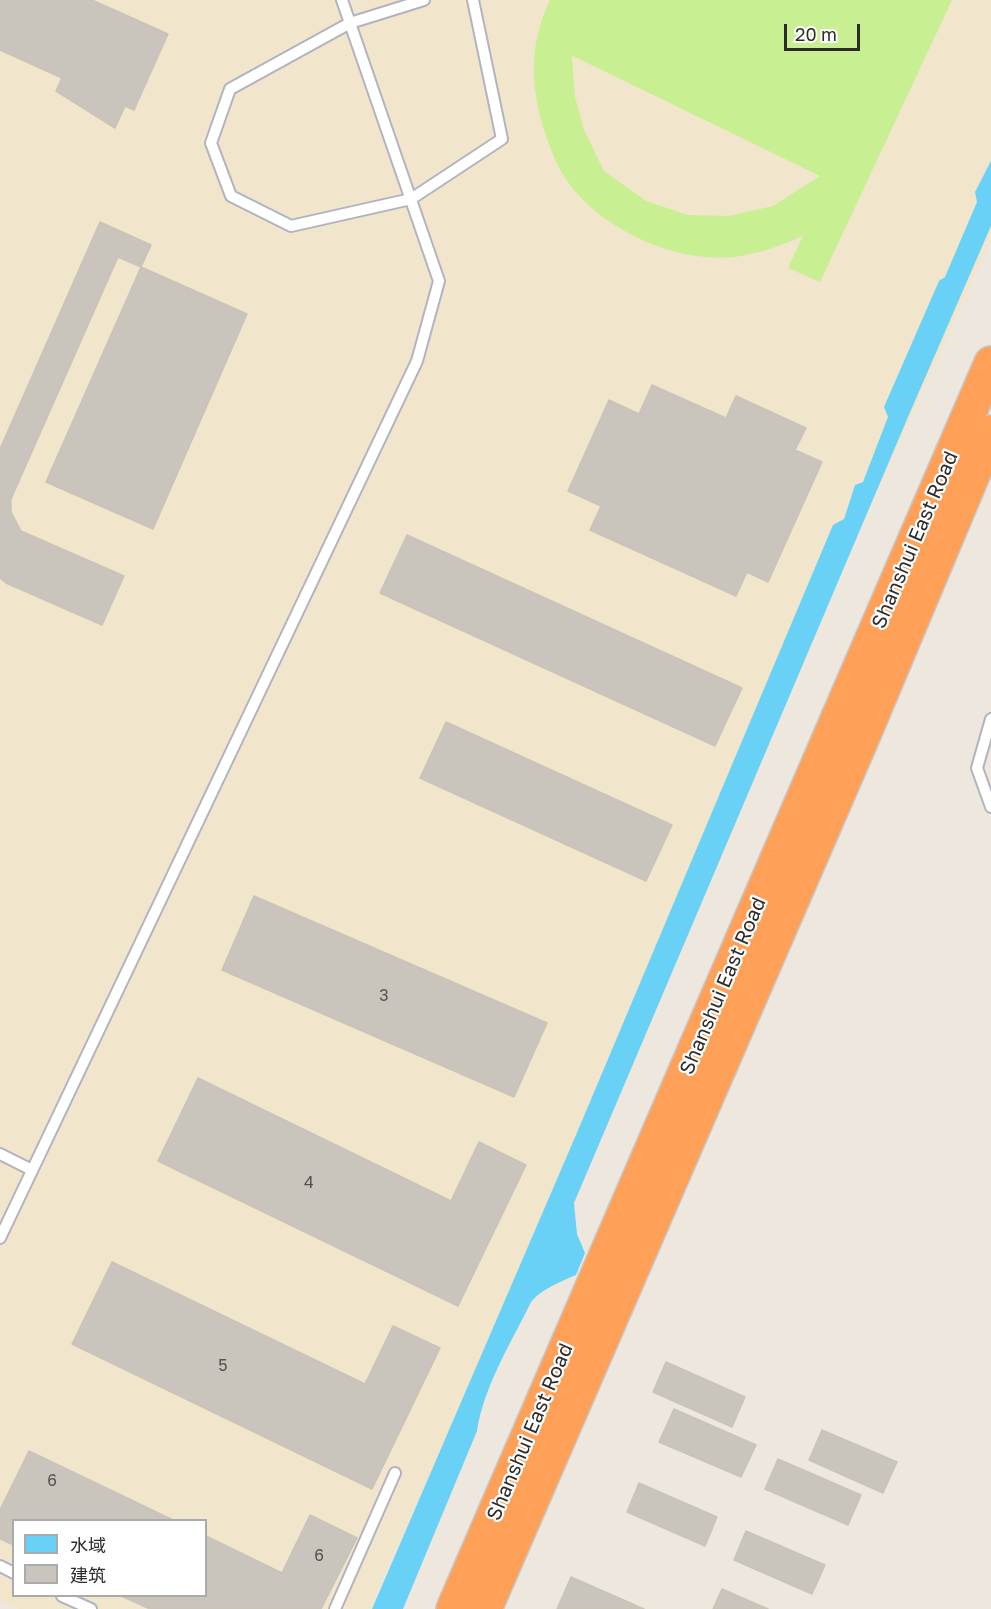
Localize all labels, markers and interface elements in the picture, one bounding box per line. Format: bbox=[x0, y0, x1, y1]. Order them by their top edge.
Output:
scale bar bbox=[787, 12, 864, 50]
text: 20 m bbox=[795, 23, 837, 45]
street label: Shanshui East Road bbox=[867, 448, 963, 632]
street label: Shanshui East Road bbox=[675, 894, 771, 1078]
house number: 3 bbox=[379, 986, 389, 1006]
house number: 4 bbox=[304, 1173, 314, 1193]
street label: Shanshui East Road bbox=[482, 1340, 578, 1524]
house number: 5 bbox=[218, 1356, 228, 1376]
house number: 6 bbox=[47, 1471, 57, 1491]
legend bbox=[12, 1519, 207, 1597]
text: 水域 bbox=[70, 1534, 106, 1556]
house number: 6 bbox=[314, 1546, 324, 1566]
text: 建筑 bbox=[70, 1564, 106, 1586]

